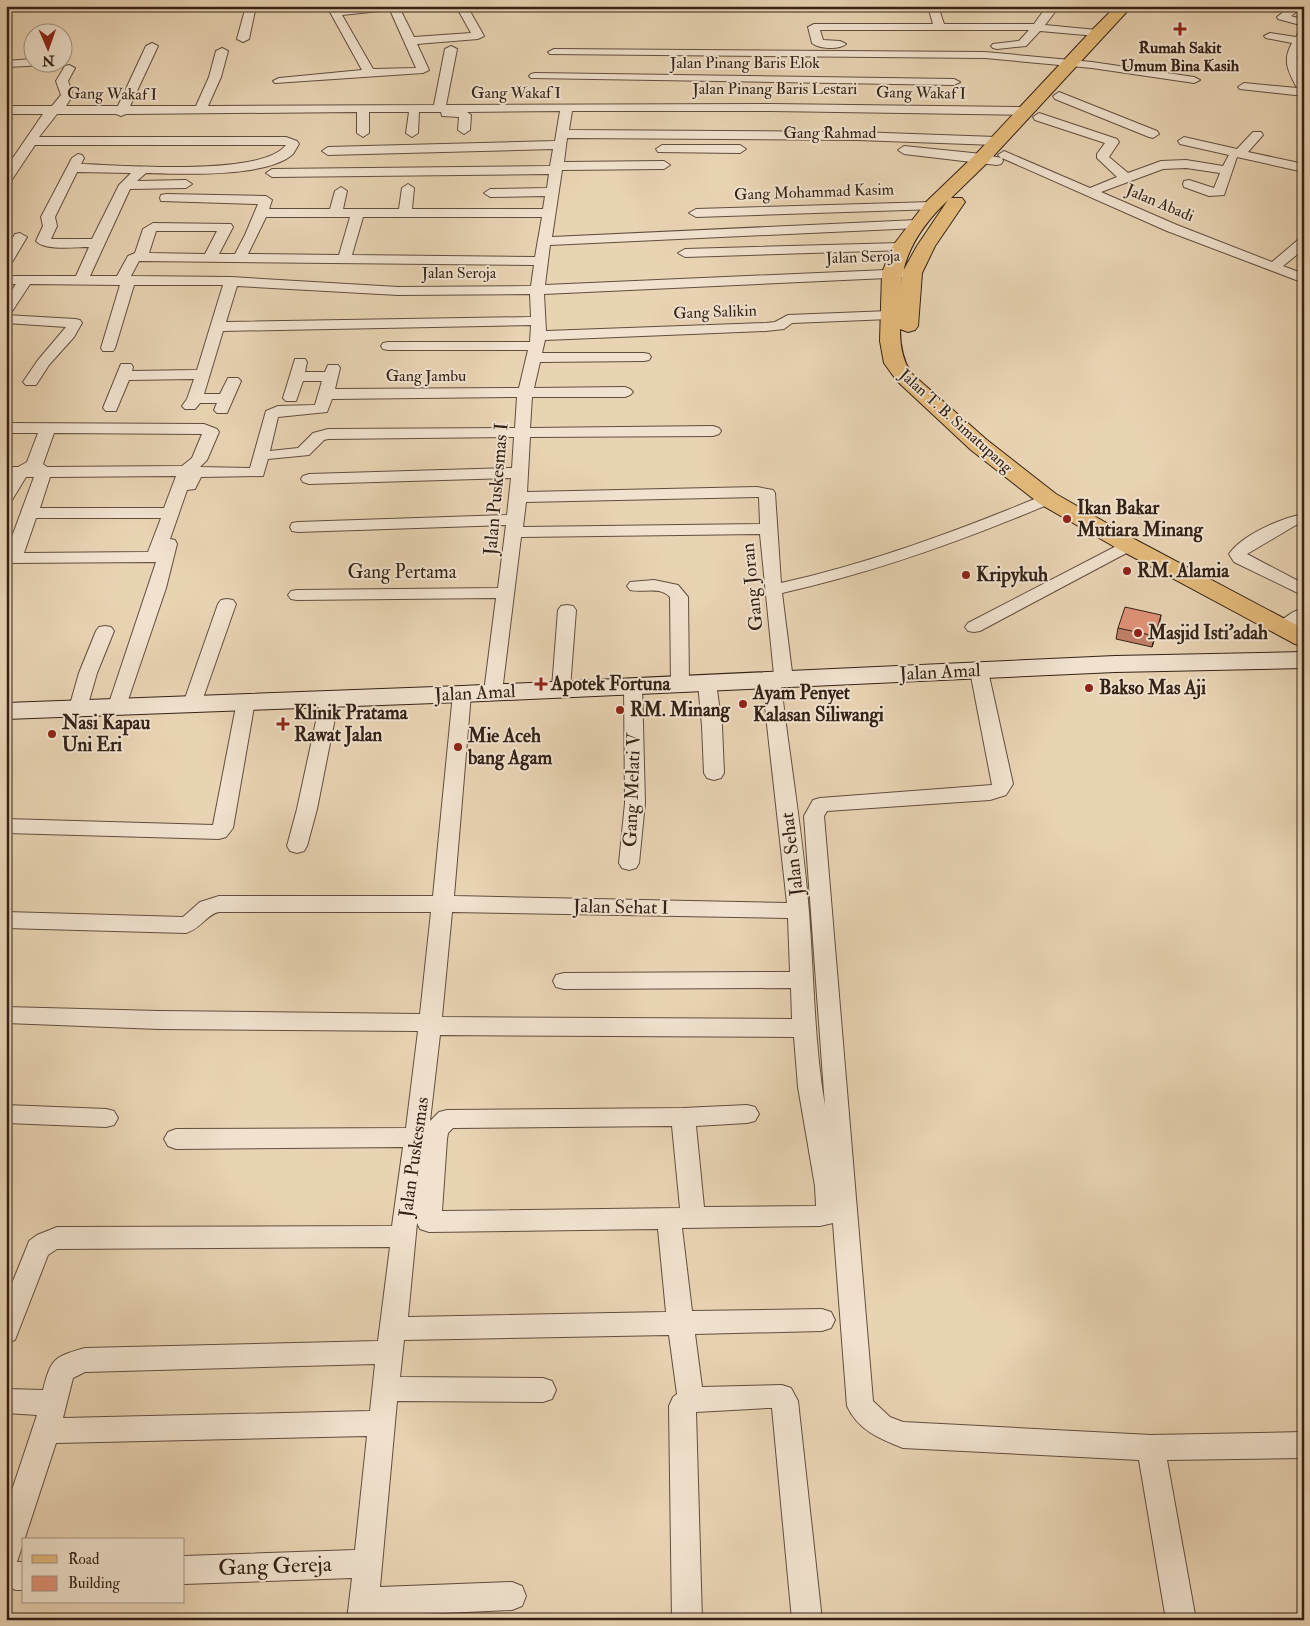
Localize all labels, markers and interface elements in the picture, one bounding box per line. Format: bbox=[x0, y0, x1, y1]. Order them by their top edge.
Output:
north arrow bbox=[22, 22, 72, 72]
marker: Rumah Sakit Umum Bina Kasih bbox=[1173, 22, 1187, 36]
place label: Rumah Sakit Umum Bina Kasih bbox=[1121, 38, 1240, 76]
text: N bbox=[41, 52, 56, 69]
street label: Jalan Pinang Baris Elok bbox=[669, 53, 820, 74]
street label: Jalan Pinang Baris Lestari bbox=[692, 79, 857, 100]
street label: Gang Wakaf I bbox=[876, 82, 966, 104]
street label: Gang Wakaf I bbox=[67, 83, 157, 105]
street label: Gang Wakaf I bbox=[471, 83, 561, 103]
street label: Gang Rahmad bbox=[784, 123, 877, 143]
street label: Gang Mohammad Kasim bbox=[734, 179, 895, 205]
street label: Jalan Abadi bbox=[1122, 179, 1197, 227]
street label: Jalan Seroja bbox=[824, 246, 901, 269]
street label: Jalan Seroja bbox=[421, 263, 497, 284]
street label: Gang Salikin bbox=[673, 301, 757, 323]
street label: Jalan T. B. Simatupang bbox=[894, 364, 1018, 479]
street label: Gang Jambu bbox=[386, 366, 466, 387]
street label: Jalan Puskesmas I bbox=[478, 422, 514, 557]
place label: Ikan Bakar Mutiara Minang bbox=[1076, 496, 1204, 543]
marker: Ikan Bakar Mutiara Minang bbox=[1061, 513, 1073, 525]
street label: Gang Joran bbox=[735, 542, 769, 632]
place label: RM. Alamia bbox=[1137, 559, 1230, 583]
street label: Gang Pertama bbox=[347, 560, 457, 584]
place label: Kripykuh bbox=[976, 563, 1048, 588]
marker: RM. Alamia bbox=[1121, 565, 1133, 577]
marker: Kripykuh bbox=[960, 569, 972, 581]
place label: Masjid Isti'adah bbox=[1147, 621, 1268, 645]
marker: Masjid Isti'adah bbox=[1132, 627, 1144, 639]
street label: Jalan Amal bbox=[898, 658, 981, 686]
place label: Apotek Fortuna bbox=[550, 672, 671, 697]
place label: Bakso Mas Aji bbox=[1099, 676, 1206, 700]
marker: Apotek Fortuna bbox=[535, 678, 547, 690]
street label: Jalan Amal bbox=[433, 679, 516, 707]
place label: Ayam Penyet Kalasan Siliwangi bbox=[752, 681, 884, 728]
marker: Bakso Mas Aji bbox=[1083, 682, 1095, 694]
place label: RM. Minang bbox=[630, 698, 731, 723]
marker: Ayam Penyet Kalasan Siliwangi bbox=[737, 698, 749, 710]
place label: Klinik Pratama Rawat Jalan bbox=[294, 701, 409, 747]
marker: RM. Minang bbox=[614, 704, 626, 716]
place label: Nasi Kapau Uni Eri bbox=[61, 711, 150, 757]
marker: Klinik Pratama Rawat Jalan bbox=[276, 717, 290, 731]
place label: Mie Aceh bang Agam bbox=[467, 724, 553, 771]
marker: Nasi Kapau Uni Eri bbox=[46, 728, 58, 740]
street label: Gang Melati V bbox=[618, 732, 646, 847]
marker: Mie Aceh bang Agam bbox=[452, 741, 464, 753]
street label: Jalan Sehat bbox=[775, 811, 809, 898]
street label: Jalan Sehat I bbox=[572, 894, 669, 920]
street label: Jalan Puskesmas bbox=[394, 1095, 434, 1220]
legend bbox=[22, 1538, 185, 1604]
text: Road bbox=[68, 1550, 100, 1569]
street label: Gang Gereja bbox=[218, 1550, 333, 1582]
text: Building bbox=[68, 1574, 120, 1593]

